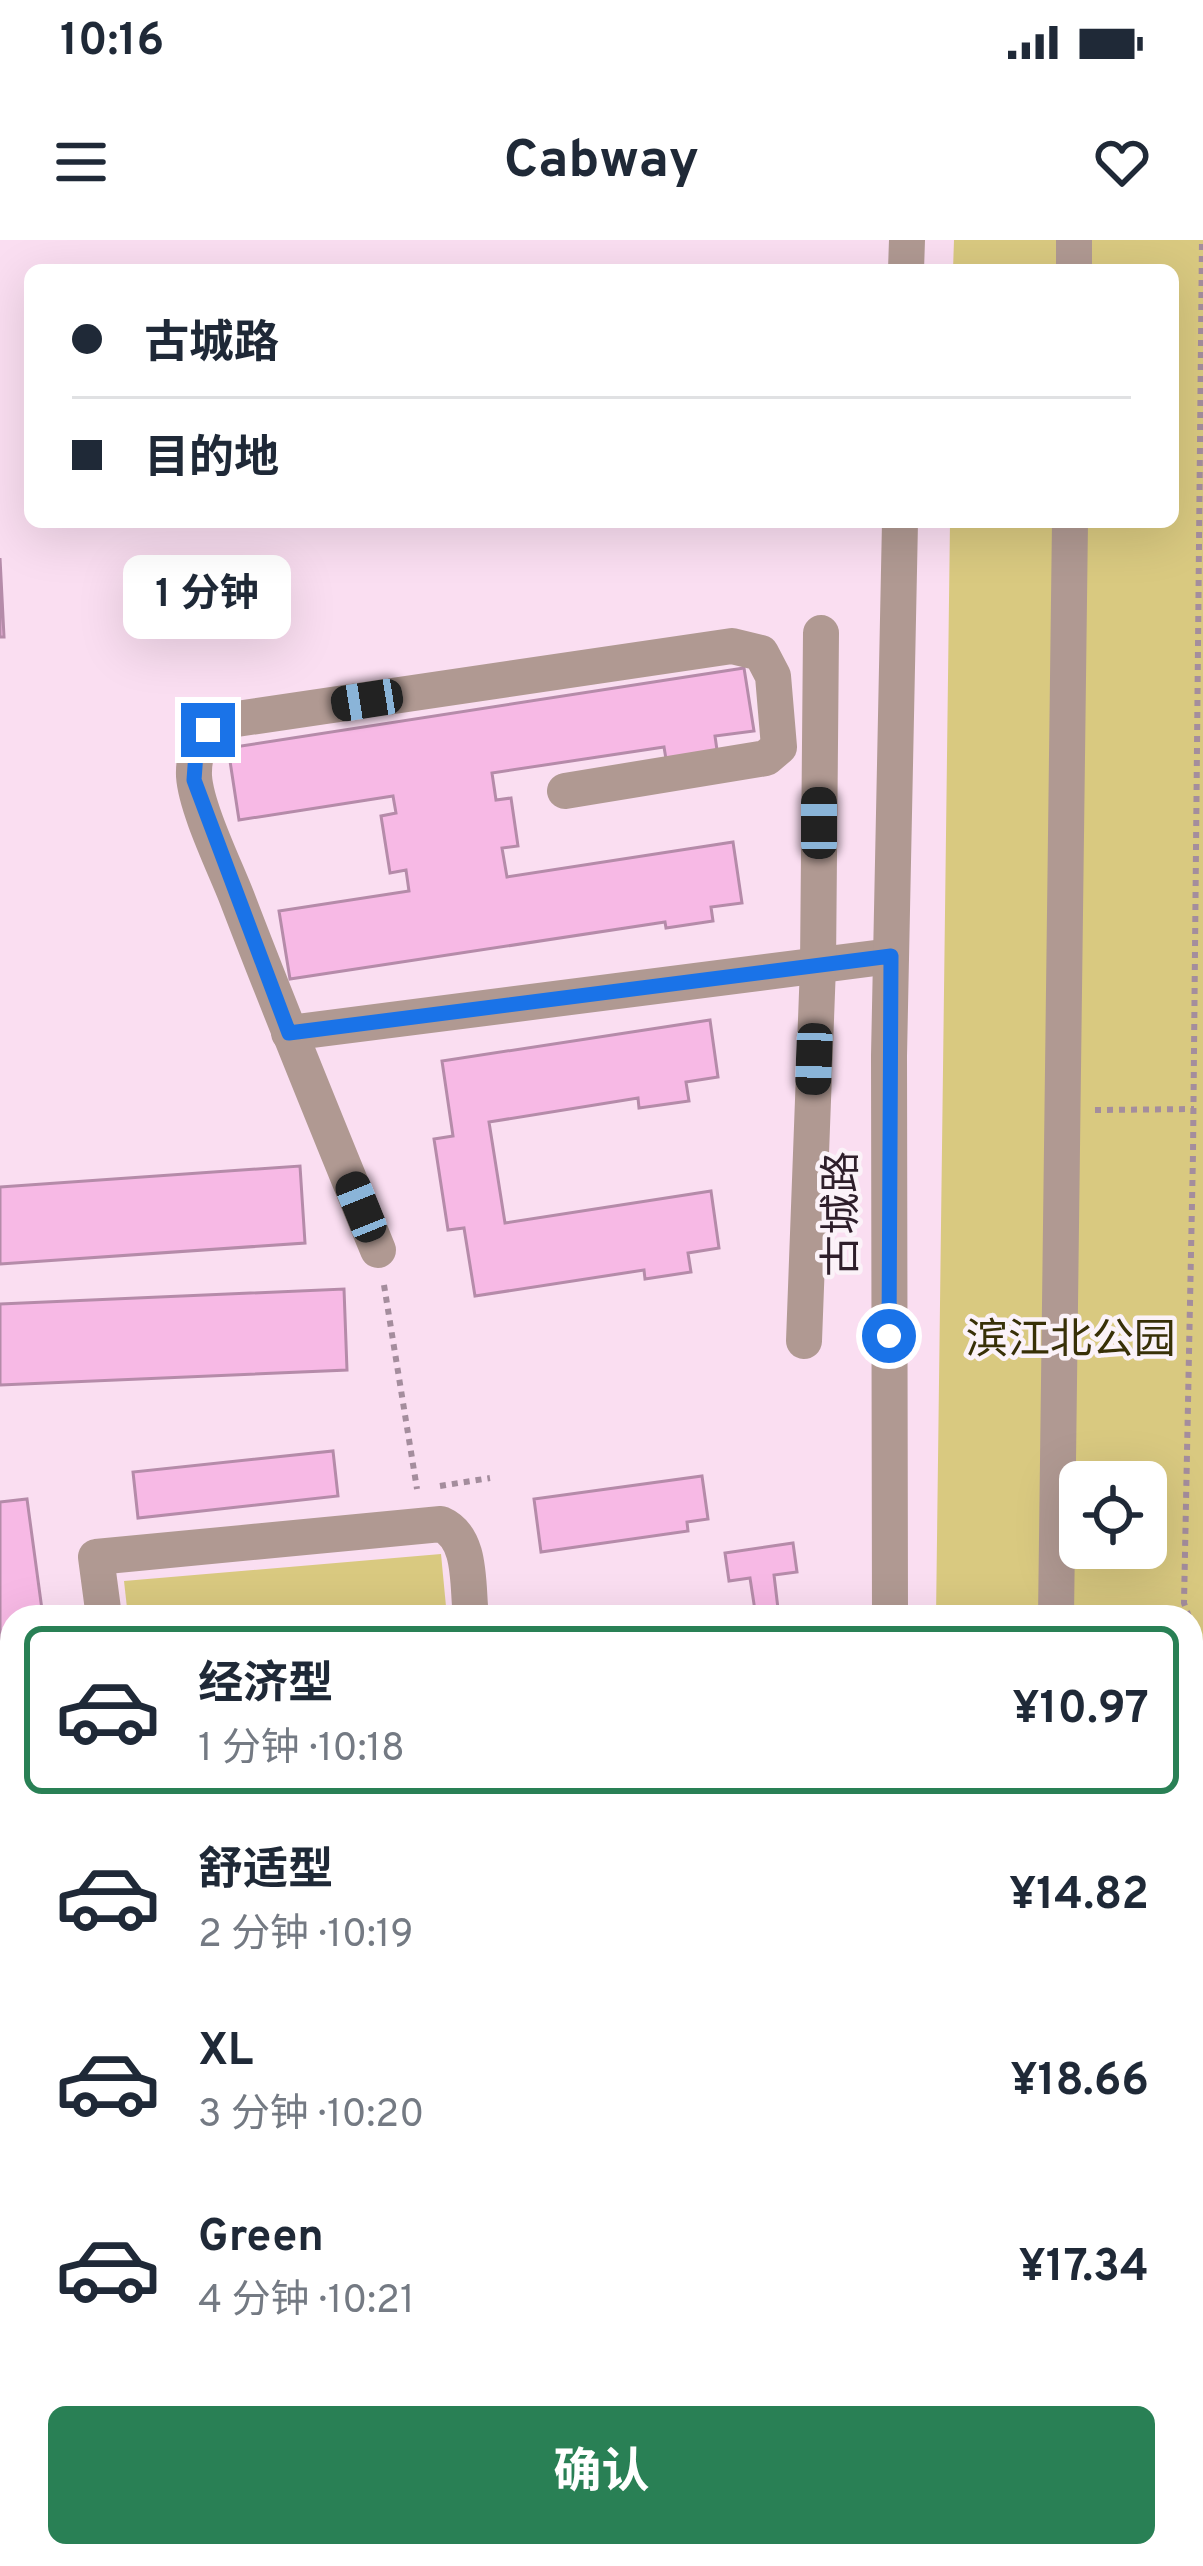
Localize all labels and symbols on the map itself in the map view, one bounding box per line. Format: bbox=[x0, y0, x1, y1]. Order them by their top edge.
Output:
callout: 1 分钟 bbox=[124, 556, 292, 640]
car bbox=[329, 677, 405, 723]
route end bbox=[181, 703, 235, 757]
car bbox=[801, 787, 837, 859]
car bbox=[795, 1022, 833, 1096]
street label: 古城路 bbox=[818, 1151, 871, 1277]
car bbox=[331, 1167, 391, 1247]
route start bbox=[862, 1309, 916, 1363]
park label: 滨江北公园 bbox=[966, 1316, 1176, 1369]

